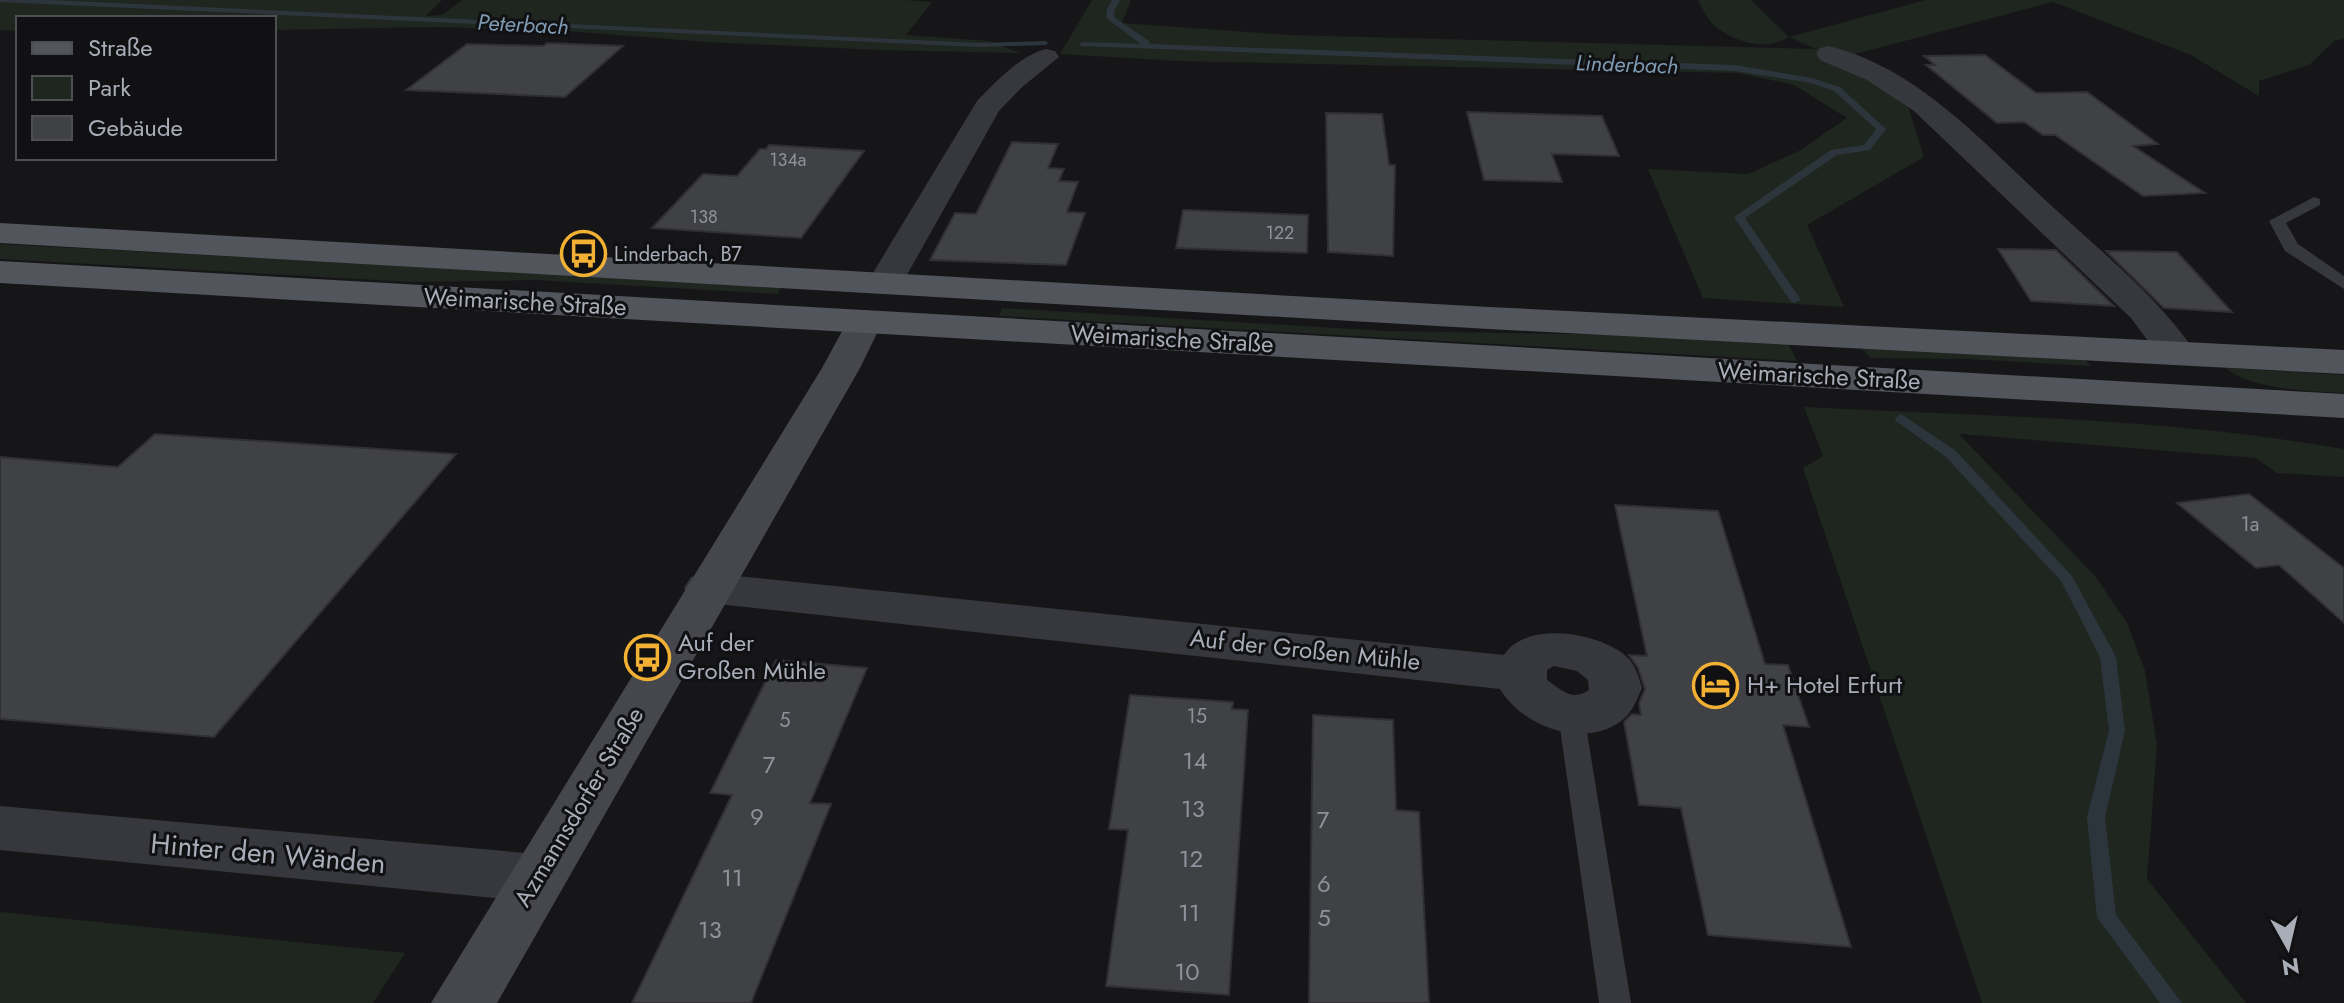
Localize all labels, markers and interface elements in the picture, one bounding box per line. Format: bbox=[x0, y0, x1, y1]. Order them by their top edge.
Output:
water label: Peterbach bbox=[477, 6, 569, 42]
legend bbox=[16, 16, 276, 160]
text: Straße bbox=[88, 30, 153, 65]
water label: Linderbach bbox=[1575, 46, 1679, 82]
text: Park bbox=[88, 70, 131, 105]
text: Gebäude bbox=[88, 110, 183, 145]
house number: 134a bbox=[769, 147, 807, 173]
house number: 138 bbox=[690, 204, 718, 230]
house number: 122 bbox=[1266, 220, 1294, 246]
bus stop icon: Linderbach, B7 bbox=[559, 230, 607, 278]
place label: Linderbach, B7 bbox=[614, 240, 742, 269]
street label: Weimarische Straße bbox=[423, 279, 627, 324]
street label: Weimarische Straße bbox=[1070, 316, 1274, 361]
street label: Weimarische Straße bbox=[1717, 353, 1921, 398]
house number: 1a bbox=[2241, 510, 2259, 539]
street label: Auf der Großen Mühle bbox=[1188, 620, 1422, 679]
place label: Auf der Großen Mühle bbox=[678, 625, 826, 688]
bus stop icon: Auf der Großen Mühle bbox=[623, 633, 671, 681]
hotel icon: H+ Hotel Erfurt bbox=[1692, 661, 1740, 709]
place label: H+ Hotel Erfurt bbox=[1747, 667, 1902, 702]
street label: Azmannsdorfer Straße bbox=[505, 700, 652, 913]
house number: 15 bbox=[1187, 702, 1207, 731]
house number: 5 bbox=[779, 706, 791, 735]
house number: 14 bbox=[1183, 743, 1207, 778]
house number: 7 bbox=[763, 747, 776, 782]
house number: 13 bbox=[1181, 791, 1205, 826]
house number: 9 bbox=[750, 799, 764, 834]
house number: 7 bbox=[1317, 802, 1330, 837]
street label: Hinter den Wänden bbox=[149, 823, 387, 884]
house number: 12 bbox=[1179, 841, 1203, 876]
house number: 11 bbox=[721, 860, 743, 895]
house number: 6 bbox=[1317, 866, 1331, 901]
house number: 11 bbox=[1178, 895, 1200, 930]
house number: 5 bbox=[1317, 900, 1331, 935]
north arrow bbox=[2248, 907, 2328, 987]
house number: 13 bbox=[698, 912, 722, 947]
text: N bbox=[2280, 950, 2302, 984]
house number: 10 bbox=[1174, 954, 1200, 989]

